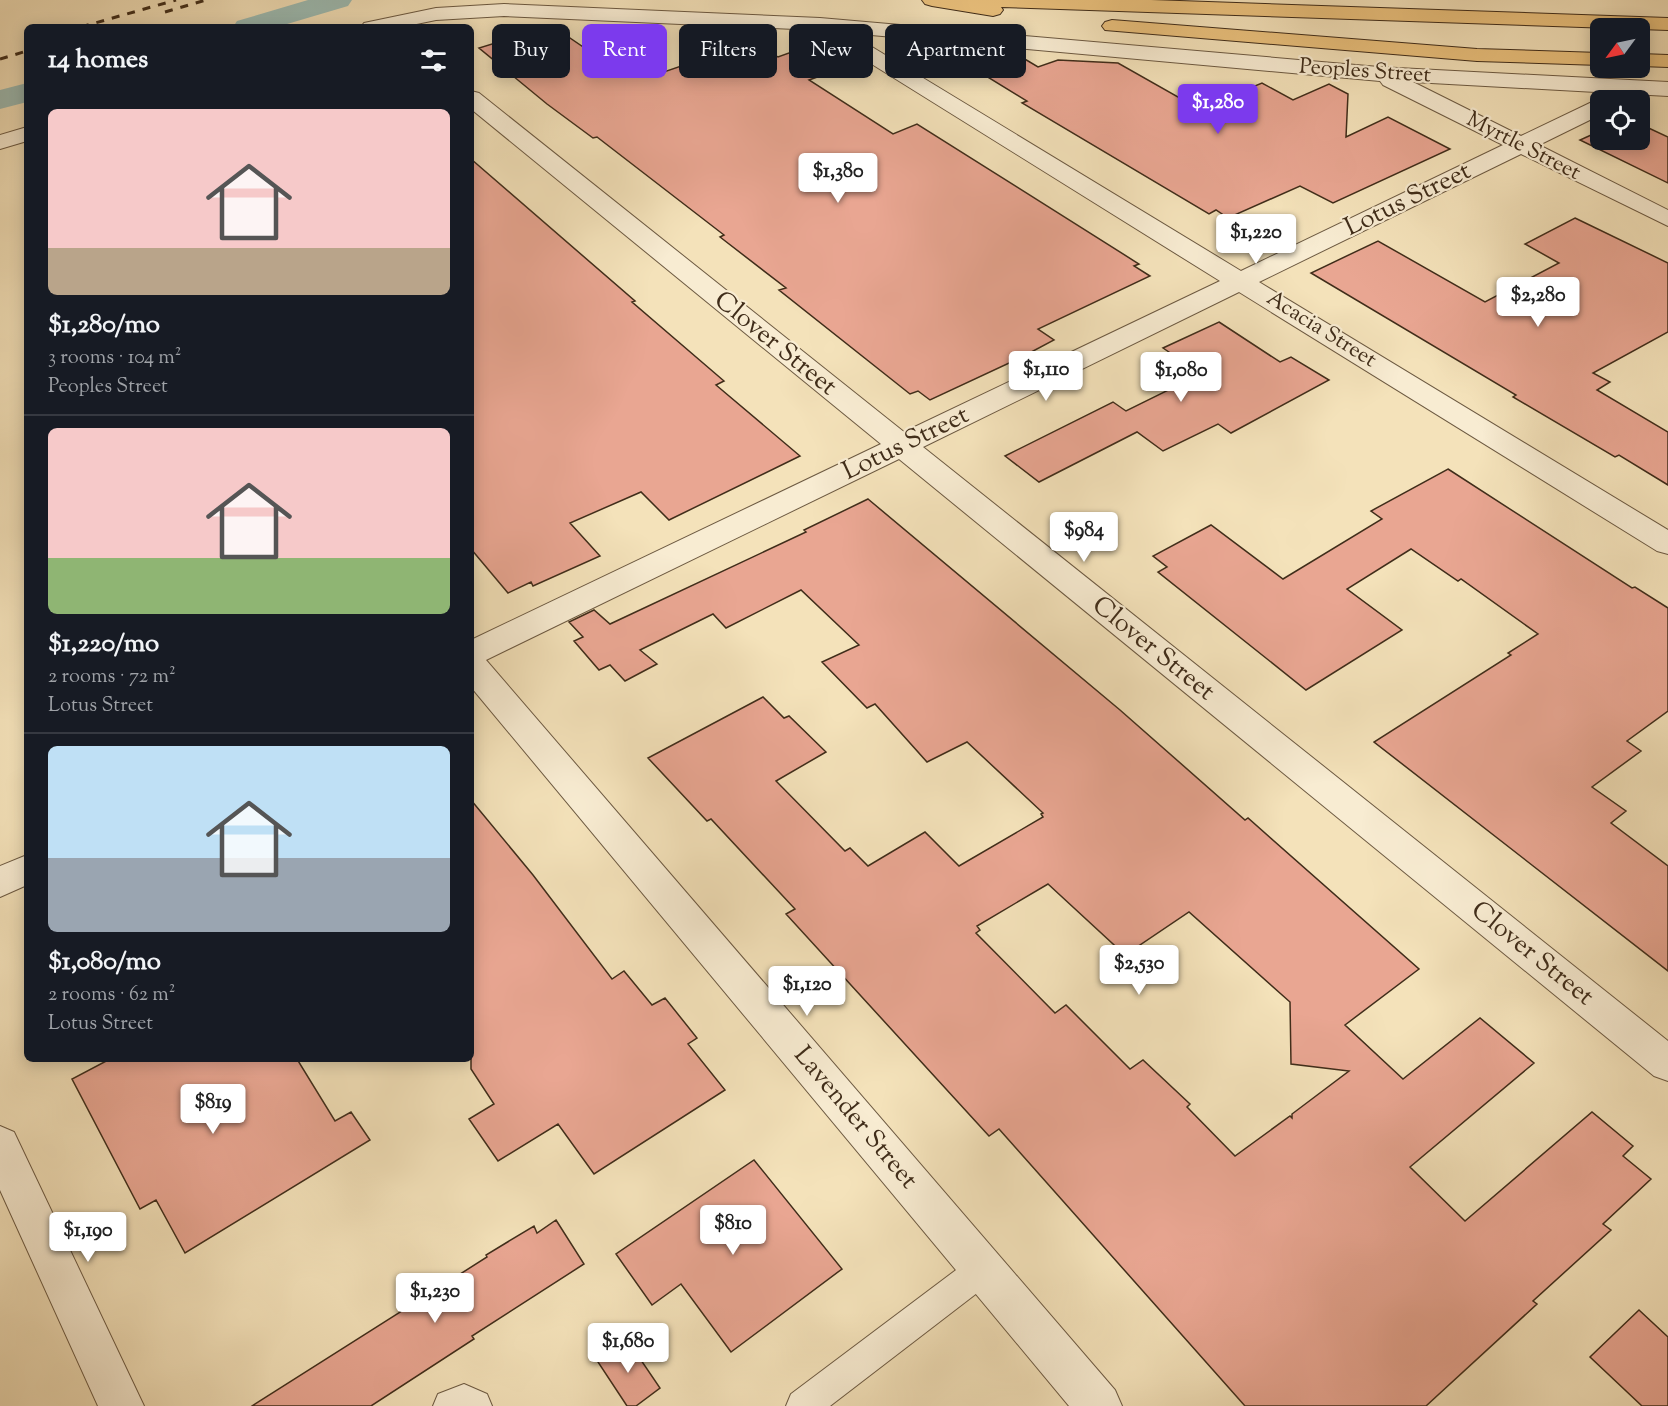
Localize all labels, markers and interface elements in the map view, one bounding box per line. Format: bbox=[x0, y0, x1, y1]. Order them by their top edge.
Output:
north arrow bbox=[1590, 18, 1650, 78]
map controls bbox=[1590, 18, 1650, 150]
chip: Buy bbox=[492, 24, 570, 78]
chip: Rent bbox=[582, 24, 667, 78]
chip: Filters bbox=[679, 24, 777, 78]
chip: New bbox=[789, 24, 873, 78]
chip: Apartment bbox=[885, 24, 1026, 78]
text: 14 homes bbox=[48, 42, 148, 79]
icon: filters bbox=[417, 44, 450, 77]
street label: Peoples Street bbox=[1298, 51, 1432, 93]
pin: $1,280 bbox=[1169, 84, 1267, 135]
text: $1,280 bbox=[1192, 89, 1244, 118]
button: locate bbox=[1590, 90, 1650, 150]
street label: Myrtle Street bbox=[1460, 105, 1586, 190]
icon: home bbox=[195, 148, 303, 256]
pin: $1,380 bbox=[789, 153, 887, 204]
street label: Lotus Street bbox=[1339, 153, 1478, 247]
text: $1,380 bbox=[812, 158, 864, 187]
pin: $1,220 bbox=[1207, 214, 1305, 265]
text: $1,220 bbox=[1230, 219, 1282, 248]
pin: $2,280 bbox=[1489, 277, 1587, 328]
text: $2,280 bbox=[1511, 282, 1565, 311]
street label: Clover Street bbox=[706, 283, 845, 405]
street label: Acacia Street bbox=[1260, 283, 1383, 377]
text: $1,280/mo bbox=[48, 307, 160, 344]
text: 3 rooms · 104 m² bbox=[48, 344, 182, 373]
pin: $1,110 bbox=[997, 351, 1095, 402]
pin: $1,080 bbox=[1132, 352, 1230, 403]
text: $1,110 bbox=[1023, 356, 1069, 385]
text: $1,080 bbox=[1154, 357, 1208, 386]
text: Peoples Street bbox=[48, 373, 168, 402]
street label: Lotus Street bbox=[837, 397, 976, 491]
icon: home bbox=[195, 467, 303, 575]
pin: $984 bbox=[1048, 512, 1120, 563]
text: $984 bbox=[1064, 517, 1104, 546]
street label: Clover Street bbox=[1084, 588, 1223, 710]
text: $1,220/mo bbox=[48, 626, 159, 663]
text: 2 rooms · 72 m² bbox=[48, 663, 176, 692]
text: Lotus Street bbox=[48, 692, 153, 721]
icon: home bbox=[195, 785, 303, 893]
street label: Clover Street bbox=[1463, 893, 1602, 1015]
text: $1,080/mo bbox=[48, 944, 161, 981]
pin: $2,530 bbox=[1090, 945, 1188, 996]
text: $2,530 bbox=[1114, 950, 1164, 979]
pin: $1,120 bbox=[758, 966, 856, 1017]
text: $1,120 bbox=[782, 971, 832, 1000]
text: 2 rooms · 62 m² bbox=[48, 981, 176, 1010]
text: Lotus Street bbox=[48, 1010, 153, 1039]
street label: Lavender Street bbox=[784, 1039, 926, 1198]
pin: $819 bbox=[177, 1084, 249, 1135]
text: $819 bbox=[195, 1089, 231, 1118]
pin: $810 bbox=[697, 1205, 769, 1256]
text: $810 bbox=[714, 1210, 752, 1239]
pin: $1,190 bbox=[39, 1212, 137, 1263]
text: $1,190 bbox=[63, 1217, 113, 1246]
pin: $1,230 bbox=[386, 1273, 484, 1324]
text: $1,230 bbox=[410, 1278, 460, 1307]
pin: $1,680 bbox=[579, 1323, 677, 1374]
text: $1,680 bbox=[602, 1328, 654, 1357]

